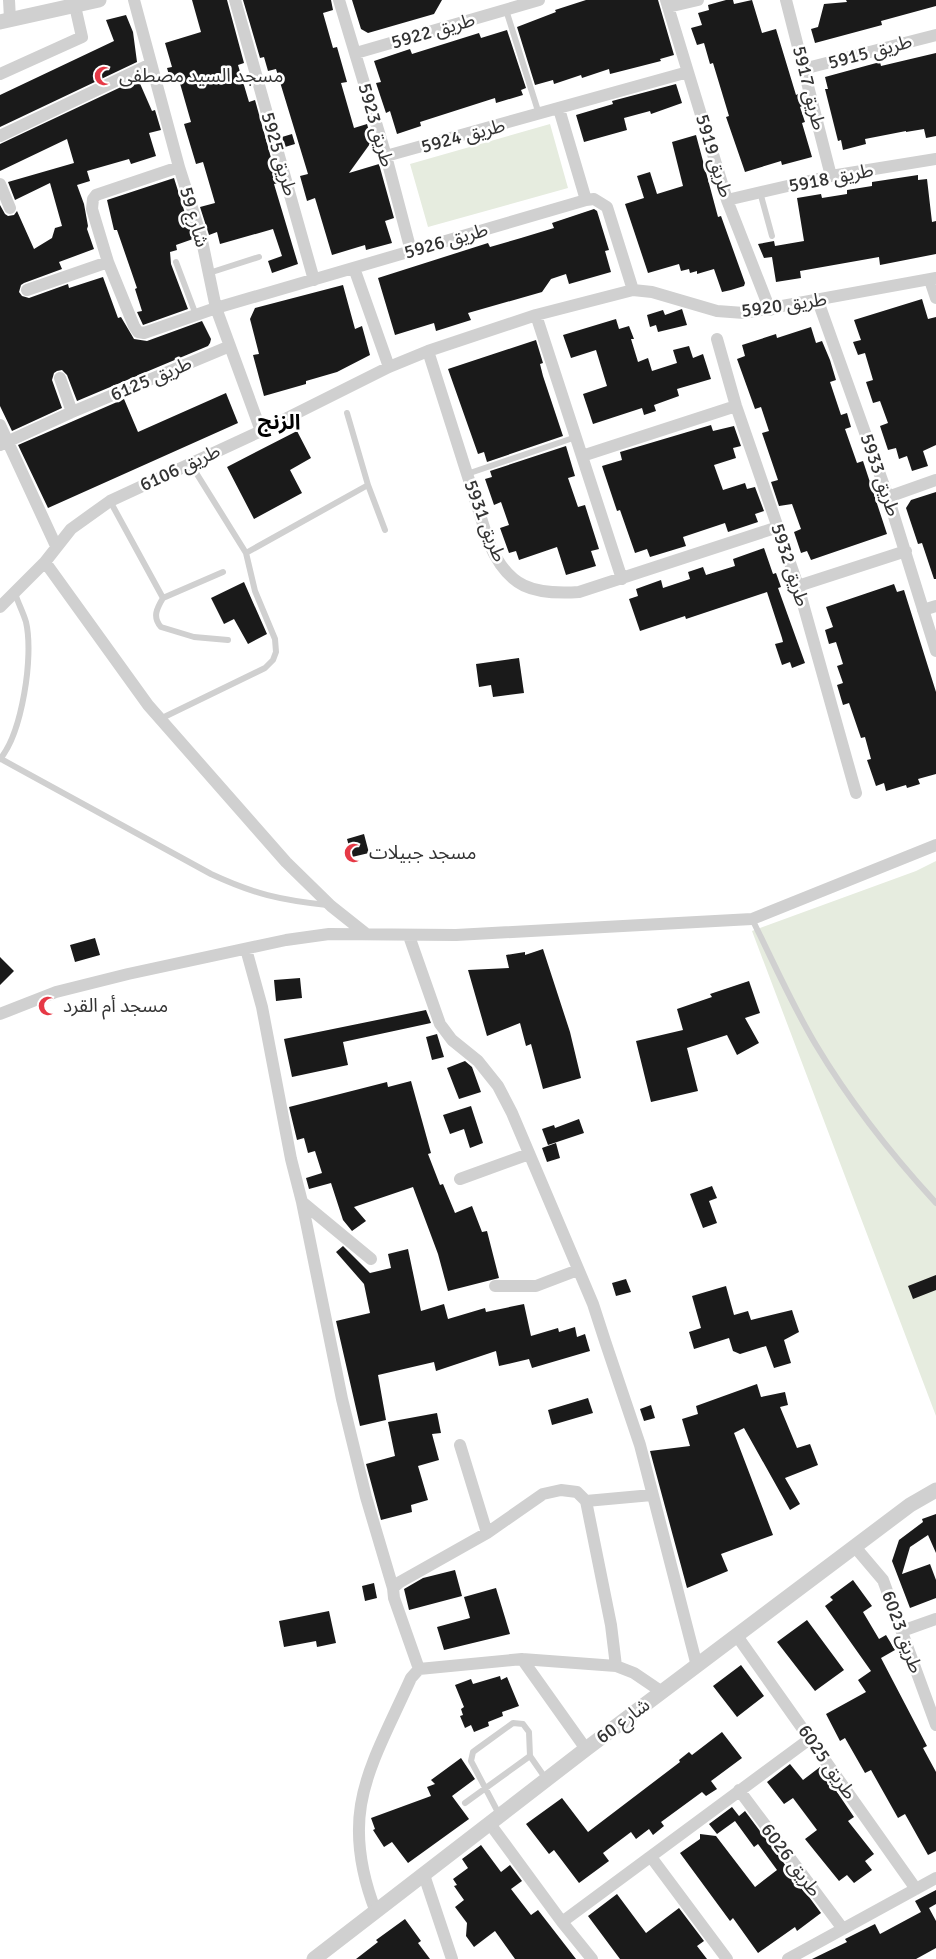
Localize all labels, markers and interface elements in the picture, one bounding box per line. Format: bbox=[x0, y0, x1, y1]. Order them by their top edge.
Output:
street label: طريق 5922 bbox=[388, 8, 478, 54]
street label: طريق 5915 bbox=[825, 29, 915, 75]
street label: طريق 5917 bbox=[787, 43, 831, 133]
place label: مسجد السيد مصطفى bbox=[119, 64, 283, 88]
mosque icon: مسجد السيد مصطفى bbox=[93, 65, 115, 87]
street label: طريق 5923 bbox=[353, 80, 399, 170]
street label: طريق 5925 bbox=[256, 109, 302, 199]
street label: طريق 5919 bbox=[690, 111, 738, 201]
street label: طريق 5924 bbox=[418, 113, 508, 159]
street label: طريق 5918 bbox=[786, 158, 876, 198]
street label: شارع 59 bbox=[173, 184, 214, 250]
street label: طريق 5926 bbox=[401, 218, 491, 264]
street label: طريق 5920 bbox=[740, 287, 828, 323]
street label: طريق 6125 bbox=[107, 351, 195, 407]
district label: الزنج bbox=[258, 409, 300, 437]
street label: طريق 5933 bbox=[855, 430, 905, 520]
street label: طريق 6106 bbox=[136, 439, 224, 497]
street label: طريق 5931 bbox=[458, 477, 512, 566]
street label: طريق 5932 bbox=[765, 520, 815, 610]
place label: مسجد جبيلات bbox=[369, 841, 477, 865]
mosque icon: مسجد جبيلات bbox=[343, 842, 365, 864]
place label: مسجد أم القرد bbox=[63, 994, 168, 1020]
mosque icon: مسجد أم القرد bbox=[37, 995, 59, 1017]
street label: طريق 6023 bbox=[876, 1587, 928, 1677]
street label: شارع 60 bbox=[591, 1693, 655, 1750]
street label: طريق 6025 bbox=[792, 1720, 862, 1804]
street label: طريق 6026 bbox=[756, 1818, 827, 1902]

